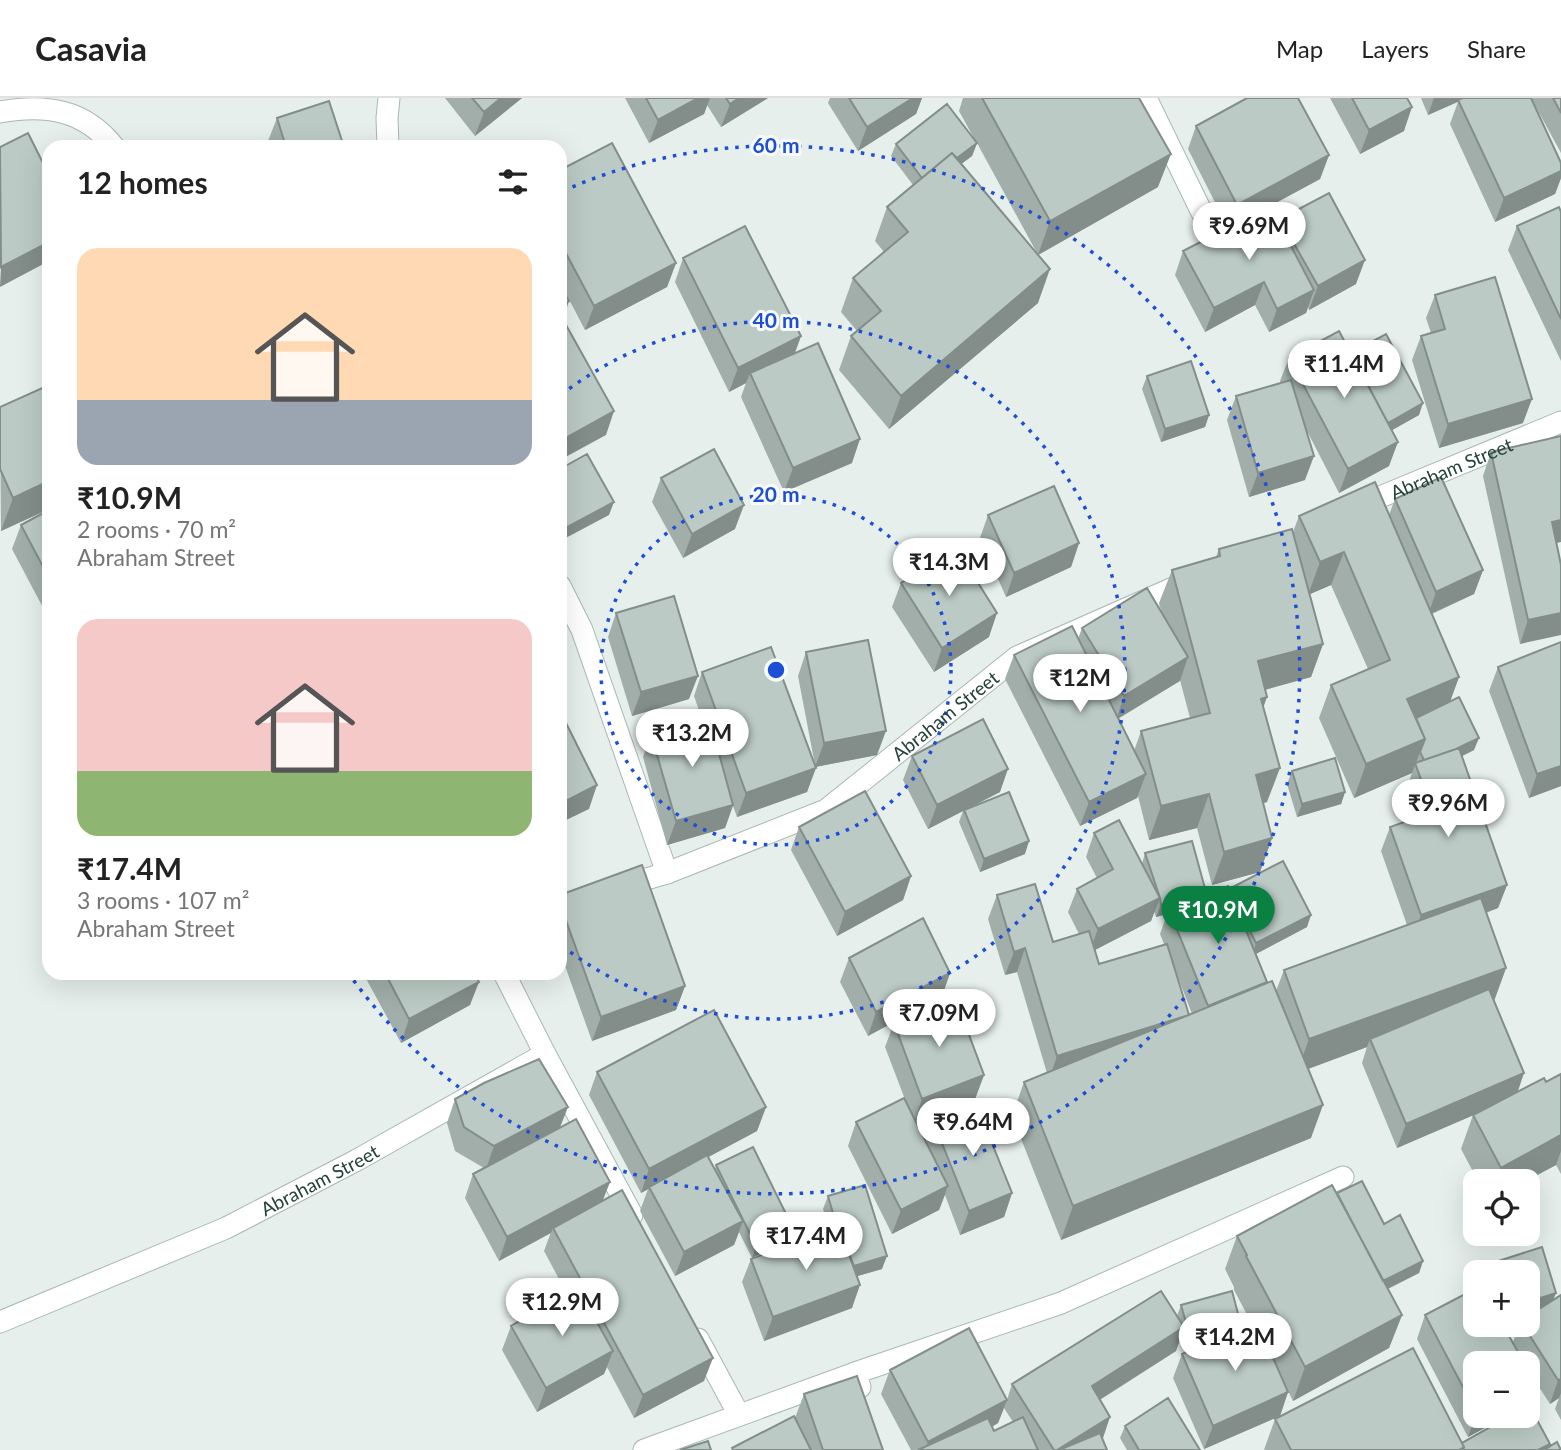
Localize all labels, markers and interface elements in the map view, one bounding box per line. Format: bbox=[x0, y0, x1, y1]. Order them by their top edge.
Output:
text: Casavia bbox=[35, 28, 147, 68]
text: Map bbox=[1276, 34, 1323, 63]
text: Layers bbox=[1361, 34, 1429, 63]
text: Share bbox=[1467, 34, 1526, 63]
text: 60 m bbox=[752, 132, 800, 157]
icon: filters bbox=[494, 163, 532, 201]
text: 12 homes bbox=[77, 164, 208, 200]
pin: ₹9.69M bbox=[1192, 202, 1306, 262]
text: ₹9.69M bbox=[1209, 211, 1289, 239]
icon: home bbox=[242, 294, 368, 420]
text: 40 m bbox=[752, 307, 800, 332]
pin: ₹11.4M bbox=[1287, 341, 1401, 400]
text: ₹11.4M bbox=[1304, 349, 1384, 377]
street label: Abraham Street bbox=[1387, 432, 1516, 503]
text: ₹10.9M bbox=[77, 479, 182, 515]
text: 20 m bbox=[752, 481, 800, 506]
text: 2 rooms · 70 m² bbox=[77, 515, 236, 543]
pin: ₹14.3M bbox=[892, 538, 1006, 598]
text: Abraham Street bbox=[77, 543, 235, 571]
text: ₹14.3M bbox=[909, 547, 989, 575]
pin: ₹12M bbox=[1039, 654, 1121, 714]
centre of rings bbox=[764, 658, 788, 682]
text: ₹12M bbox=[1049, 663, 1111, 691]
icon: home bbox=[242, 665, 368, 791]
street label: Abraham Street bbox=[887, 665, 1003, 765]
pin: ₹13.2M bbox=[635, 710, 749, 769]
text: ₹13.2M bbox=[652, 718, 732, 746]
pin: ₹9.96M bbox=[1391, 780, 1505, 839]
text: ₹9.96M bbox=[1408, 788, 1488, 816]
text: ₹17.4M bbox=[77, 850, 182, 886]
text: 3 rooms · 107 m² bbox=[77, 886, 249, 914]
pin: ₹10.9M bbox=[1161, 886, 1275, 946]
text: ₹10.9M bbox=[1178, 895, 1258, 923]
text: Abraham Street bbox=[77, 914, 235, 942]
pin: ₹7.09M bbox=[882, 990, 996, 1049]
text: ₹7.09M bbox=[899, 998, 979, 1026]
pin: ₹9.64M bbox=[916, 1098, 1030, 1158]
text: ₹9.64M bbox=[933, 1107, 1013, 1135]
street label: Abraham Street bbox=[256, 1139, 383, 1220]
map controls bbox=[1463, 1169, 1540, 1428]
button: locate bbox=[1463, 1169, 1540, 1246]
pin: ₹17.4M bbox=[749, 1212, 863, 1272]
text: ₹17.4M bbox=[766, 1221, 846, 1249]
button: + bbox=[1463, 1260, 1540, 1337]
pin: ₹12.9M bbox=[505, 1278, 619, 1338]
text: ₹12.9M bbox=[522, 1287, 602, 1315]
pin: ₹14.2M bbox=[1178, 1314, 1292, 1373]
text: ₹14.2M bbox=[1195, 1322, 1275, 1350]
button: − bbox=[1463, 1351, 1540, 1428]

